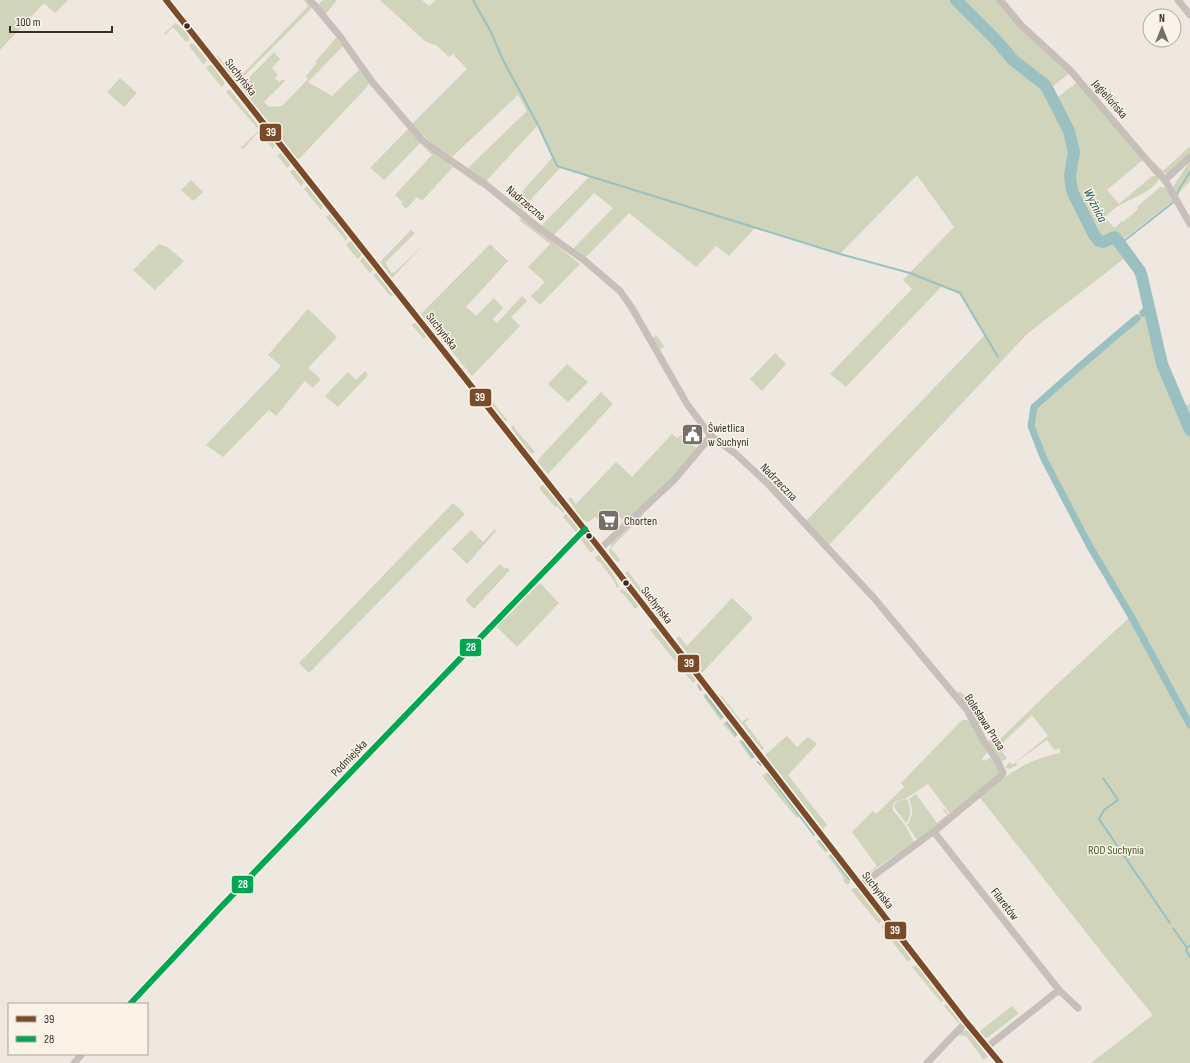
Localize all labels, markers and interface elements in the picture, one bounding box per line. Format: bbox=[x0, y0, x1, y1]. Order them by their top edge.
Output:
scale bar bbox=[10, 8, 112, 34]
north arrow bbox=[1142, 8, 1182, 48]
text: N bbox=[1159, 12, 1165, 25]
text: 100 m bbox=[16, 15, 41, 30]
unlabelled marker bbox=[182, 21, 192, 31]
street label: Suchyńska bbox=[221, 56, 260, 99]
street label: Jagiellońska bbox=[1088, 76, 1131, 122]
line badge: 39 bbox=[259, 123, 282, 142]
text: 39 bbox=[266, 126, 276, 139]
street label: Nadrzeczna bbox=[503, 183, 549, 224]
water label: Wyżnica bbox=[1080, 186, 1111, 226]
street label: Suchyńska bbox=[422, 310, 461, 353]
line badge: 39 bbox=[469, 388, 492, 407]
text: 39 bbox=[475, 391, 485, 404]
place label: Świetlica w Suchyni bbox=[708, 421, 749, 450]
public building icon: Świetlica w Suchyni bbox=[680, 422, 706, 448]
street label: Nadrzeczna bbox=[757, 460, 801, 505]
supermarket icon: Chorten bbox=[596, 508, 622, 534]
place label: Chorten bbox=[624, 514, 657, 529]
unlabelled marker bbox=[584, 531, 594, 541]
unlabelled marker bbox=[621, 578, 631, 588]
street label: Suchyńska bbox=[637, 584, 676, 627]
line badge: 28 bbox=[459, 638, 482, 657]
text: 28 bbox=[466, 641, 476, 654]
line badge: 39 bbox=[677, 654, 700, 673]
text: 39 bbox=[684, 657, 694, 670]
street label: Bolesława Prusa bbox=[961, 691, 1009, 754]
street label: Podmiejska bbox=[328, 737, 371, 780]
park label: ROD Suchynia bbox=[1088, 843, 1144, 858]
street label: Suchyńska bbox=[858, 869, 897, 912]
line badge: 28 bbox=[231, 875, 254, 894]
text: 28 bbox=[238, 878, 248, 891]
street label: Filaretów bbox=[987, 885, 1022, 924]
line badge: 39 bbox=[884, 921, 907, 940]
text: 39 bbox=[890, 924, 900, 937]
legend bbox=[8, 1003, 148, 1055]
text: 39 bbox=[44, 1012, 54, 1027]
text: 28 bbox=[44, 1032, 54, 1047]

